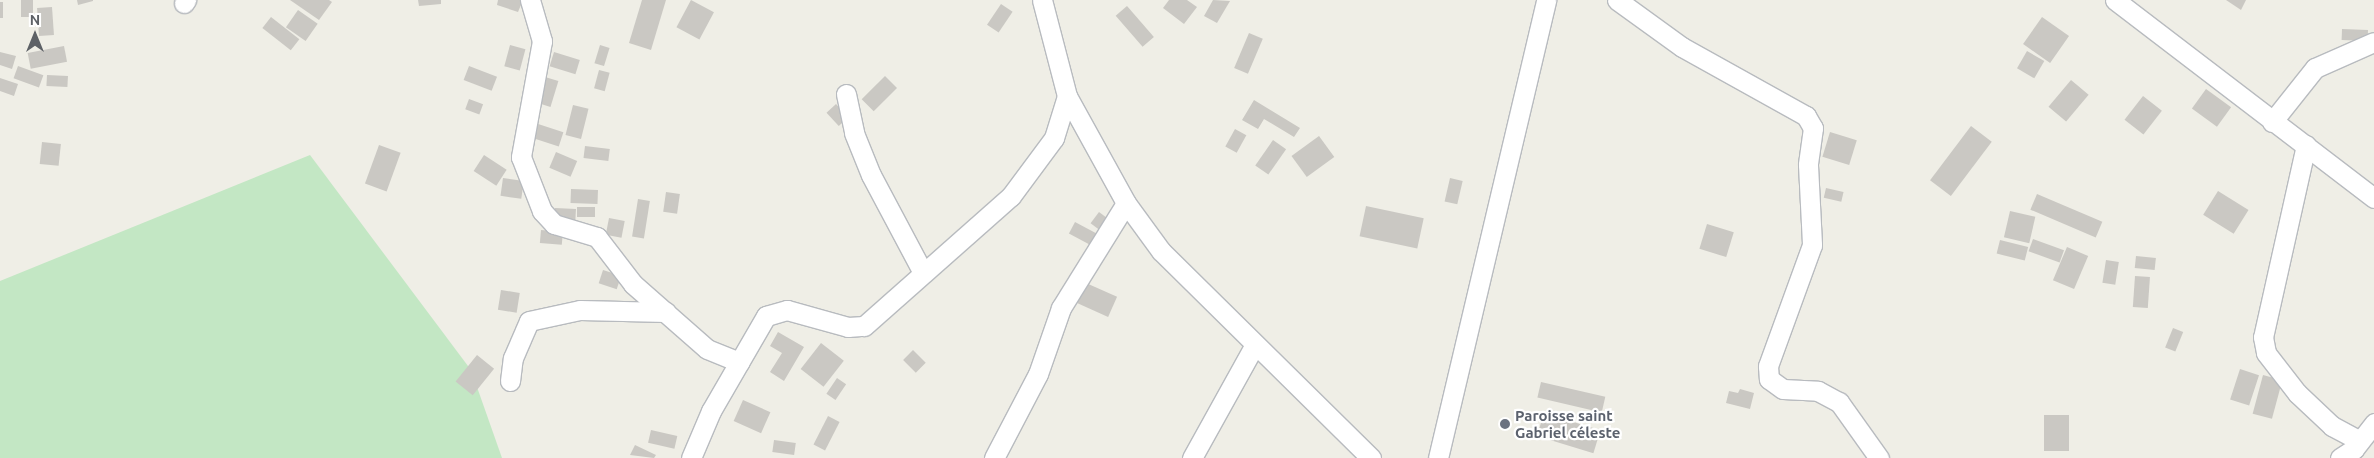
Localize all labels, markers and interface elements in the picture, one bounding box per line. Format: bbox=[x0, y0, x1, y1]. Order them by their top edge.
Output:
north arrow bbox=[10, 10, 60, 60]
text: N bbox=[30, 12, 40, 28]
place label: Paroisse saint Gabriel céleste bbox=[1515, 406, 1620, 441]
marker: Paroisse saint Gabriel céleste bbox=[1499, 418, 1511, 430]

